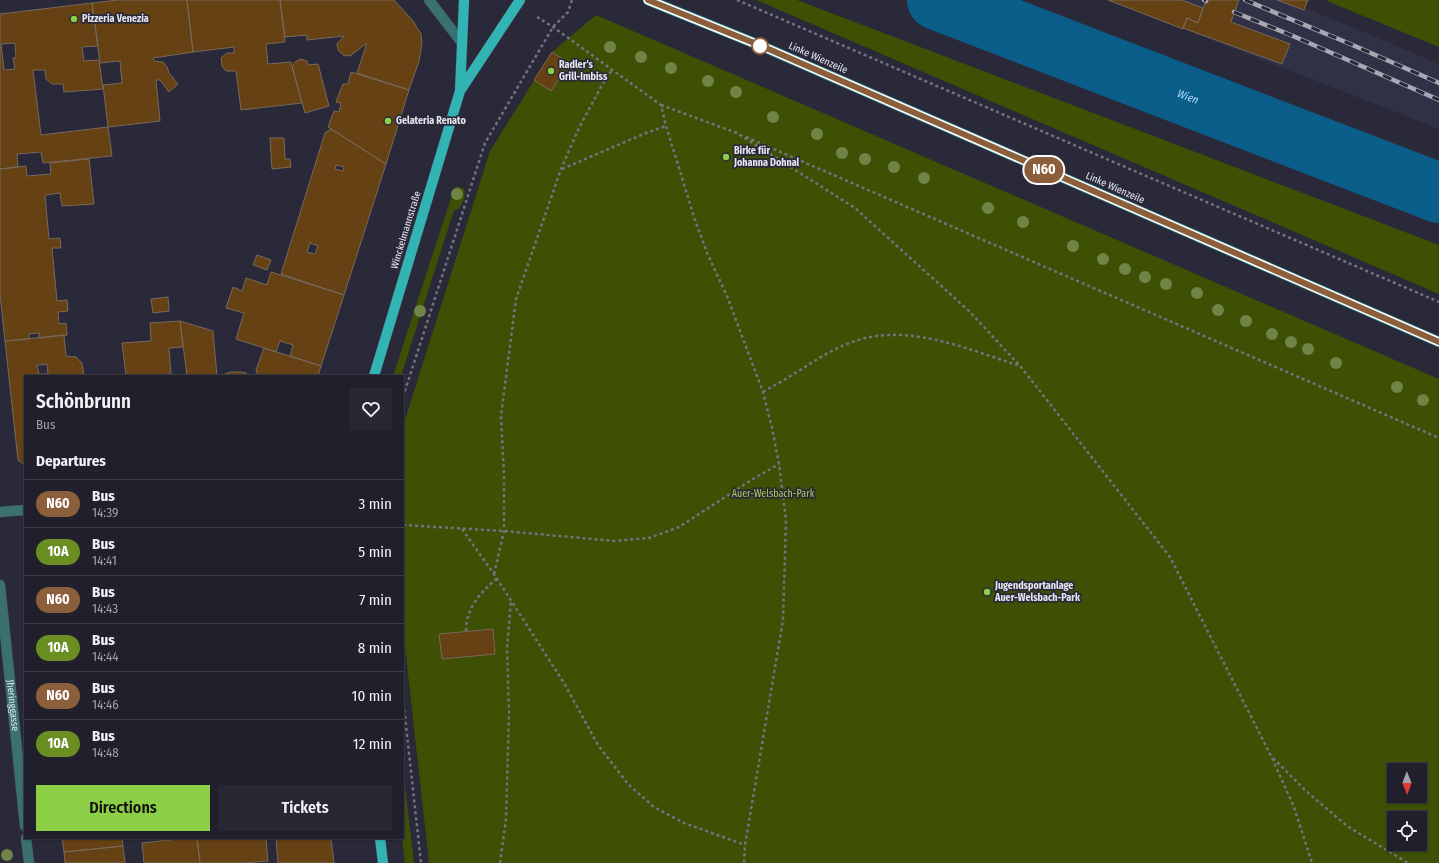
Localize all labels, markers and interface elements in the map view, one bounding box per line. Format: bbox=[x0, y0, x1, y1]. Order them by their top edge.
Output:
place label: Pizzeria Venezia bbox=[82, 13, 149, 25]
marker: Pizzeria Venezia bbox=[69, 14, 79, 24]
unlabelled marker bbox=[751, 37, 769, 55]
street label: Linke Wienzeile bbox=[787, 40, 849, 76]
place label: Radler's Grill-Imbiss bbox=[559, 59, 608, 83]
marker: Radler's Grill-Imbiss bbox=[546, 66, 556, 76]
water label: Wien bbox=[1176, 87, 1201, 107]
place label: Gelateria Renato bbox=[396, 115, 466, 127]
marker: Gelateria Renato bbox=[383, 116, 393, 126]
place label: Birke für Johanna Dohnal bbox=[733, 145, 800, 169]
marker: Birke für Johanna Dohnal bbox=[721, 152, 731, 162]
line badge: N60 bbox=[1021, 157, 1067, 183]
text: N60 bbox=[1032, 161, 1056, 178]
street label: Linke Wienzeile bbox=[1084, 170, 1146, 206]
street label: Winckelmannstraße bbox=[388, 190, 424, 270]
button: heart bbox=[350, 388, 392, 430]
text: Schönbrunn bbox=[36, 390, 131, 413]
text: Bus bbox=[36, 417, 55, 432]
text: Departures bbox=[36, 452, 106, 470]
text: Bus bbox=[92, 487, 115, 505]
park label: Auer-Welsbach-Park bbox=[732, 488, 815, 500]
text: N60 bbox=[46, 495, 70, 512]
text: 3 min bbox=[358, 495, 392, 513]
text: 14:39 bbox=[92, 505, 118, 520]
text: Bus bbox=[92, 535, 115, 553]
text: 10A bbox=[47, 543, 69, 560]
text: 5 min bbox=[358, 543, 392, 561]
text: 14:41 bbox=[92, 553, 117, 568]
place label: Jugendsportanlage Auer-Welsbach-Park bbox=[994, 580, 1081, 604]
text: Bus bbox=[92, 583, 115, 601]
marker: Jugendsportanlage Auer-Welsbach-Park bbox=[982, 587, 992, 597]
text: N60 bbox=[46, 591, 70, 608]
text: 7 min bbox=[359, 591, 392, 609]
text: 14:43 bbox=[92, 601, 118, 616]
text: Bus bbox=[92, 631, 115, 649]
text: 10A bbox=[47, 639, 69, 656]
text: 8 min bbox=[358, 639, 392, 657]
text: 14:44 bbox=[92, 649, 119, 664]
street label: Jheringgasse bbox=[4, 679, 21, 732]
text: Bus bbox=[92, 679, 115, 697]
text: N60 bbox=[46, 687, 70, 704]
text: 10 min bbox=[352, 687, 392, 705]
text: 14:46 bbox=[92, 697, 119, 712]
text: Bus bbox=[92, 727, 115, 745]
text: 10A bbox=[47, 735, 69, 752]
text: 12 min bbox=[353, 735, 392, 753]
text: 14:48 bbox=[92, 745, 119, 760]
north arrow bbox=[1387, 763, 1427, 803]
map controls bbox=[1387, 763, 1427, 851]
button: Directions bbox=[36, 785, 210, 831]
button: Tickets bbox=[218, 785, 392, 831]
button: locate bbox=[1387, 811, 1427, 851]

